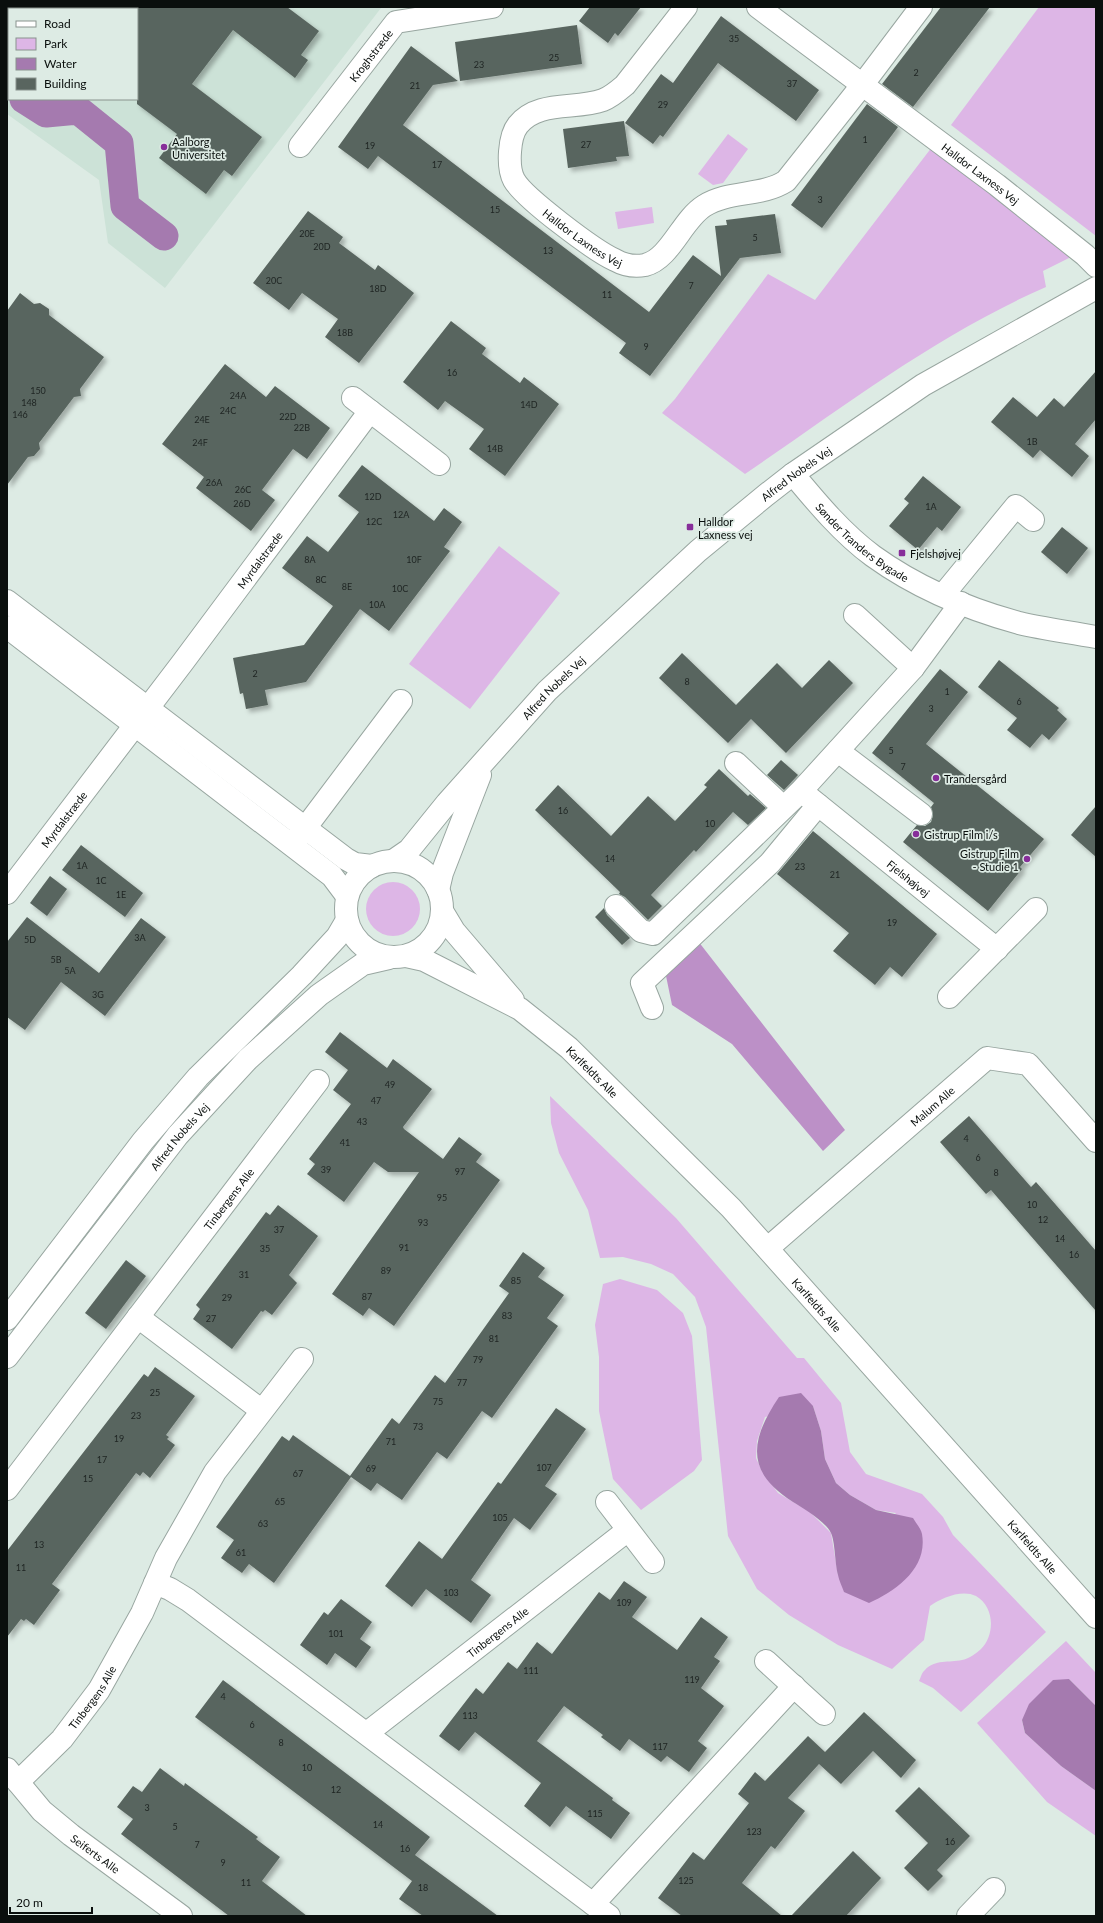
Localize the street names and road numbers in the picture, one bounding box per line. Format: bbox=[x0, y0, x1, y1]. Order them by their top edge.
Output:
street label: Kroghstræde bbox=[346, 26, 395, 84]
street label: Halldor Laxness Vej bbox=[940, 140, 1022, 207]
street label: Halldor Laxness Vej bbox=[541, 206, 625, 269]
street label: Alfred Nobels Vej bbox=[758, 443, 834, 503]
street label: Sønder Tranders Bygade bbox=[814, 500, 911, 584]
street label: Myrdalstræde bbox=[234, 529, 285, 591]
street label: Alfred Nobels Vej bbox=[519, 653, 588, 721]
street label: Myrdalstræde bbox=[38, 788, 89, 850]
street label: Fjelshøjvej bbox=[885, 857, 933, 899]
street label: Karlfeldts Alle bbox=[564, 1043, 621, 1100]
street label: Malum Alle bbox=[907, 1083, 957, 1128]
street label: Alfred Nobels Vej bbox=[147, 1100, 211, 1172]
street label: Tinbergens Alle bbox=[201, 1165, 256, 1232]
street label: Karlfeldts Alle bbox=[790, 1275, 845, 1334]
street label: Karlfeldts Alle bbox=[1006, 1517, 1060, 1576]
street label: Tinbergens Alle bbox=[464, 1604, 531, 1660]
street label: Tinbergens Alle bbox=[65, 1663, 118, 1732]
street label: Seiferts Alle bbox=[69, 1831, 123, 1876]

